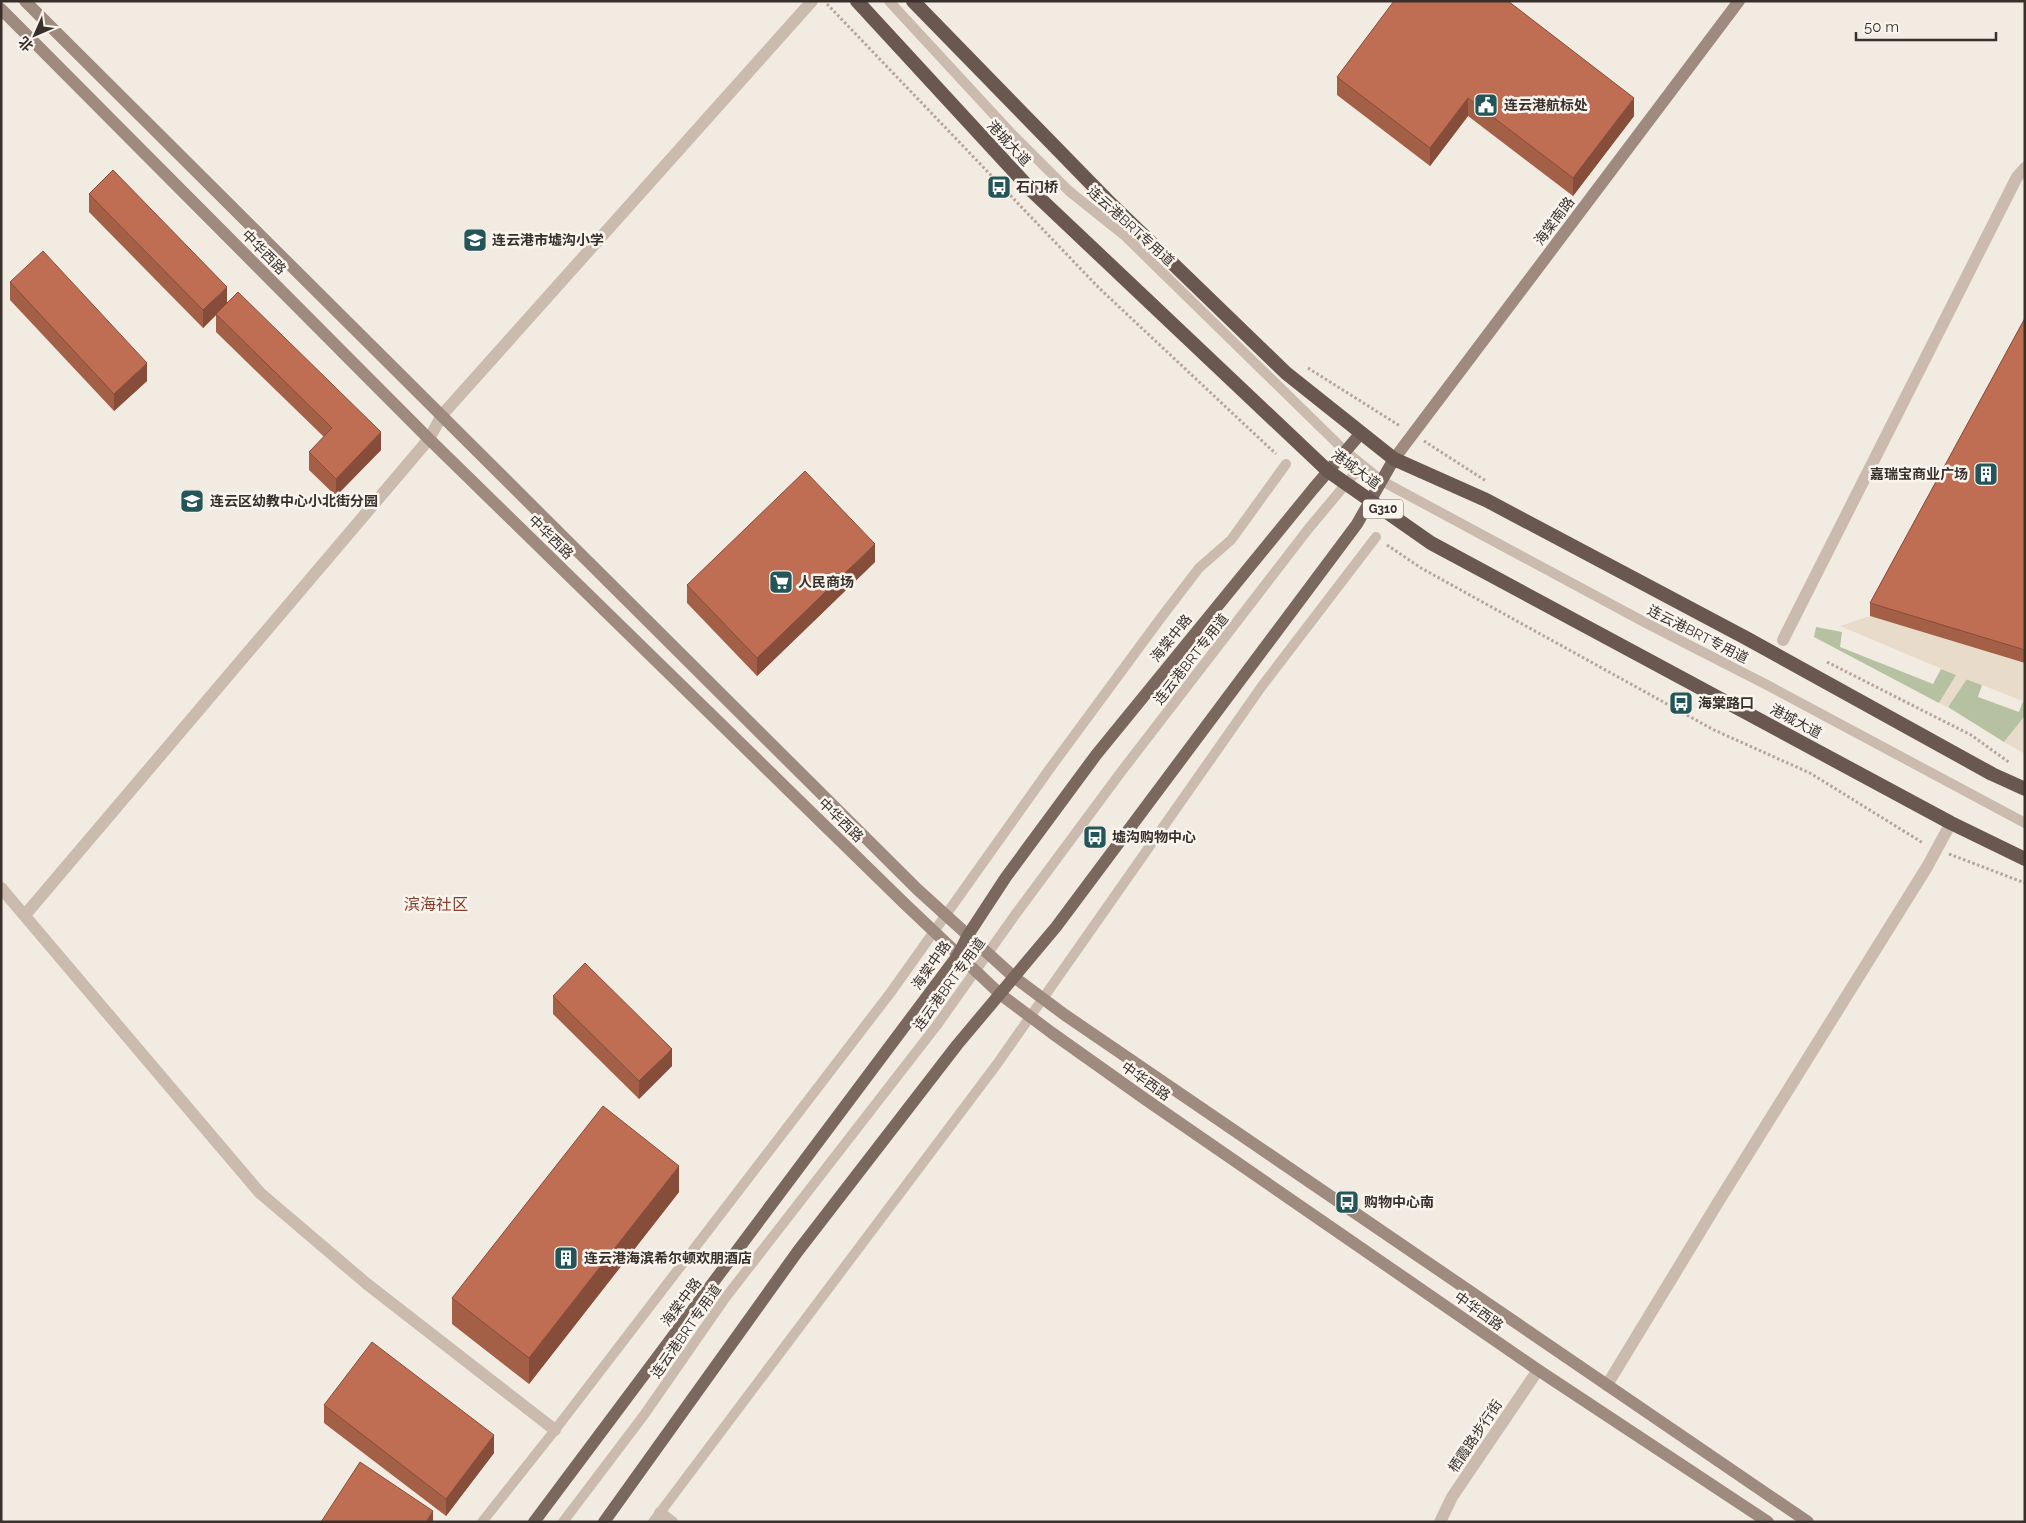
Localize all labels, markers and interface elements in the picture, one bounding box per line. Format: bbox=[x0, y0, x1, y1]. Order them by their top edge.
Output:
north arrow bbox=[10, 10, 60, 60]
scale bar bbox=[1856, 10, 1996, 42]
text: 50 m bbox=[1864, 18, 1899, 36]
text: 北 bbox=[15, 34, 36, 55]
public building icon: 连云港航标处 bbox=[1473, 92, 1499, 118]
place label: 连云港航标处 bbox=[1504, 97, 1588, 113]
street label: 港城大道 bbox=[984, 117, 1034, 169]
bus stop icon: 石门桥 bbox=[986, 174, 1012, 200]
place label: 石门桥 bbox=[1016, 179, 1058, 195]
street label: 连云港BRT专用道 bbox=[1084, 183, 1178, 269]
street label: 海棠南路 bbox=[1531, 194, 1577, 248]
street label: 中华西路 bbox=[239, 227, 289, 277]
school or university icon: 连云港市墟沟小学 bbox=[462, 227, 488, 253]
place label: 连云港市墟沟小学 bbox=[492, 232, 604, 248]
street label: 港城大道 bbox=[1329, 446, 1383, 492]
building icon: 嘉瑞宝商业广场 bbox=[1973, 461, 1999, 487]
place label: 嘉瑞宝商业广场 bbox=[1870, 466, 1968, 482]
school or university icon: 连云区幼教中心小北街分园 bbox=[179, 488, 205, 514]
place label: 连云区幼教中心小北街分园 bbox=[210, 493, 378, 509]
road number: G310 bbox=[1363, 499, 1403, 518]
street label: 中华西路 bbox=[525, 512, 577, 562]
supermarket icon: 人民商场 bbox=[768, 569, 794, 595]
place label: 人民商场 bbox=[798, 574, 854, 590]
street label: 连云港BRT专用道 bbox=[1645, 602, 1751, 666]
street label: 连云港BRT专用道 bbox=[1151, 610, 1231, 708]
street label: 海棠中路 bbox=[1147, 611, 1195, 665]
bus stop icon: 海棠路口 bbox=[1668, 690, 1694, 716]
place label: 海棠路口 bbox=[1698, 695, 1754, 711]
street label: 港城大道 bbox=[1768, 701, 1824, 741]
street label: 中华西路 bbox=[815, 795, 867, 845]
bus stop icon: 墟沟购物中心 bbox=[1082, 824, 1108, 850]
place label: 墟沟购物中心 bbox=[1112, 829, 1196, 845]
district label: 滨海社区 bbox=[404, 895, 468, 914]
street label: 连云港BRT专用道 bbox=[910, 934, 988, 1034]
street label: 海棠中路 bbox=[908, 937, 954, 993]
street label: 中华西路 bbox=[1118, 1058, 1174, 1104]
bus stop icon: 购物中心南 bbox=[1334, 1189, 1360, 1215]
place label: 购物中心南 bbox=[1364, 1194, 1434, 1210]
building icon: 连云港海滨希尔顿欢朋酒店 bbox=[553, 1245, 579, 1271]
place label: 连云港海滨希尔顿欢朋酒店 bbox=[584, 1250, 752, 1266]
street label: 海棠中路 bbox=[658, 1275, 704, 1329]
street label: 连云港BRT专用道 bbox=[648, 1281, 724, 1381]
street label: 中华西路 bbox=[1451, 1288, 1507, 1334]
street label: 栖霞路步行街 bbox=[1445, 1397, 1505, 1475]

